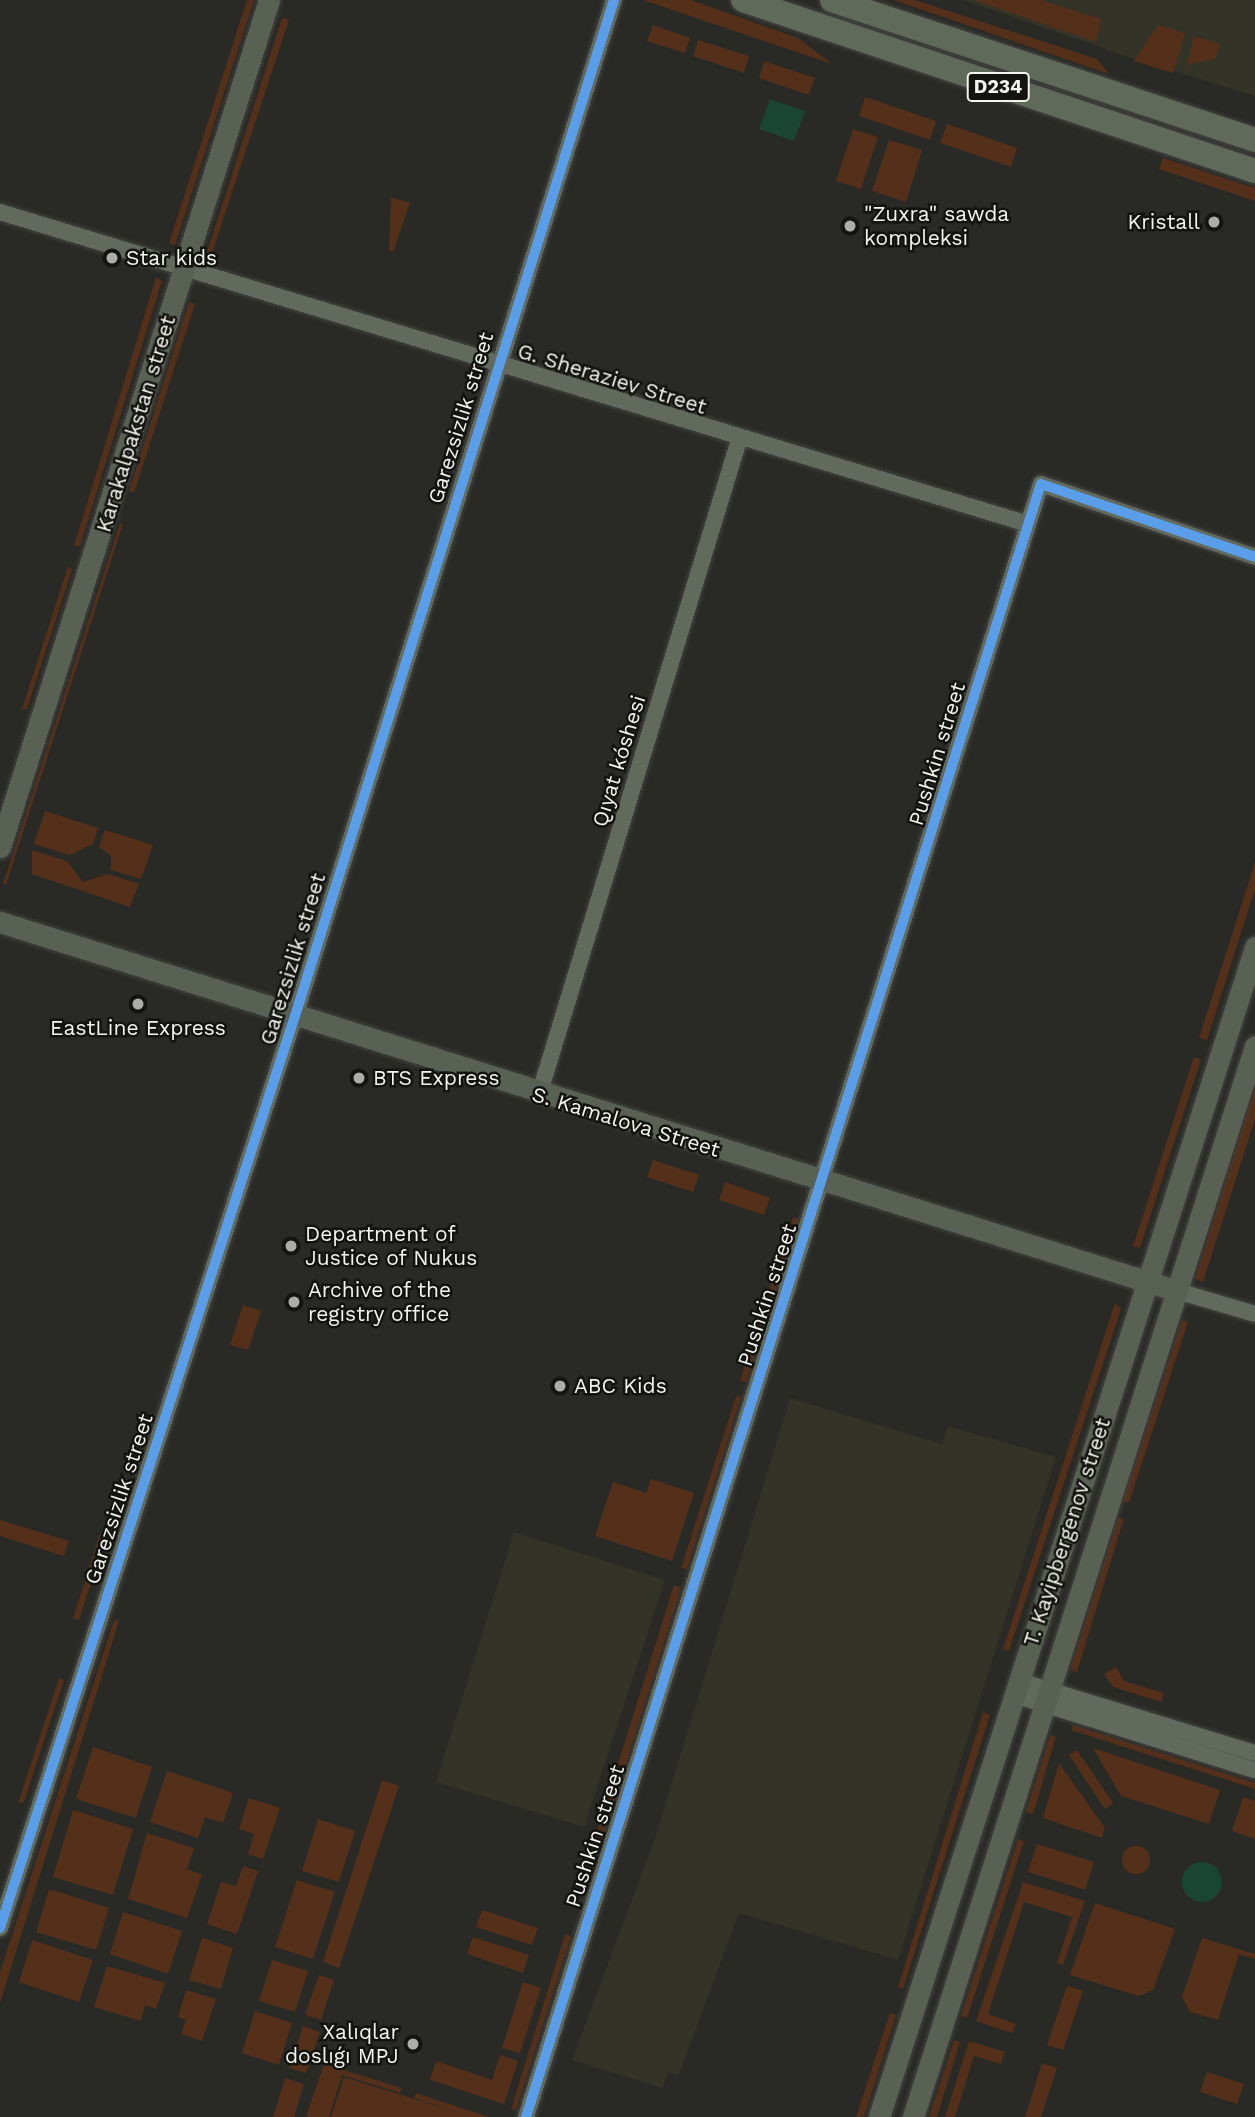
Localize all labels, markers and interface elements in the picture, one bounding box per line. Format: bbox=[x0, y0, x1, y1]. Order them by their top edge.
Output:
road number: D234 bbox=[967, 72, 1030, 102]
place label: "Zuxra" sawda kompleksi bbox=[864, 201, 1009, 251]
place label: Kristall bbox=[1127, 209, 1200, 235]
marker: Kristall bbox=[1206, 214, 1222, 230]
marker: "Zuxra" sawda kompleksi bbox=[842, 218, 858, 234]
place label: Star kids bbox=[126, 245, 218, 271]
marker: Star kids bbox=[104, 250, 120, 266]
street label: Karakalpakstan street bbox=[91, 313, 181, 535]
street label: Garezsizlik street bbox=[423, 329, 499, 507]
street label: G. Sheraziev Street bbox=[514, 338, 710, 420]
street label: Pushkin street bbox=[903, 679, 971, 829]
street label: Qıyat kóshesi bbox=[587, 692, 651, 830]
street label: Garezsizlik street bbox=[255, 870, 331, 1048]
marker: EastLine Express bbox=[130, 996, 146, 1012]
place label: EastLine Express bbox=[50, 1015, 226, 1041]
place label: BTS Express bbox=[373, 1065, 499, 1091]
marker: BTS Express bbox=[351, 1070, 367, 1086]
street label: S. Kamalova Street bbox=[529, 1081, 723, 1163]
place label: Department of Justice of Nukus bbox=[305, 1221, 478, 1271]
street label: Pushkin street bbox=[732, 1221, 802, 1369]
marker: Department of Justice of Nukus bbox=[283, 1238, 299, 1254]
place label: Archive of the registry office bbox=[308, 1277, 452, 1327]
marker: Archive of the registry office bbox=[286, 1294, 302, 1310]
place label: ABC Kids bbox=[574, 1373, 667, 1399]
marker: ABC Kids bbox=[552, 1378, 568, 1394]
street label: Garezsizlik street bbox=[79, 1410, 159, 1588]
street label: T. Kayipbergenov street bbox=[1018, 1414, 1116, 1650]
street label: Pushkin street bbox=[560, 1762, 630, 1910]
place label: Xalıqlar doslıǵı MPJ bbox=[285, 2019, 399, 2069]
marker: Xalıqlar doslıǵı MPJ bbox=[405, 2036, 421, 2052]

